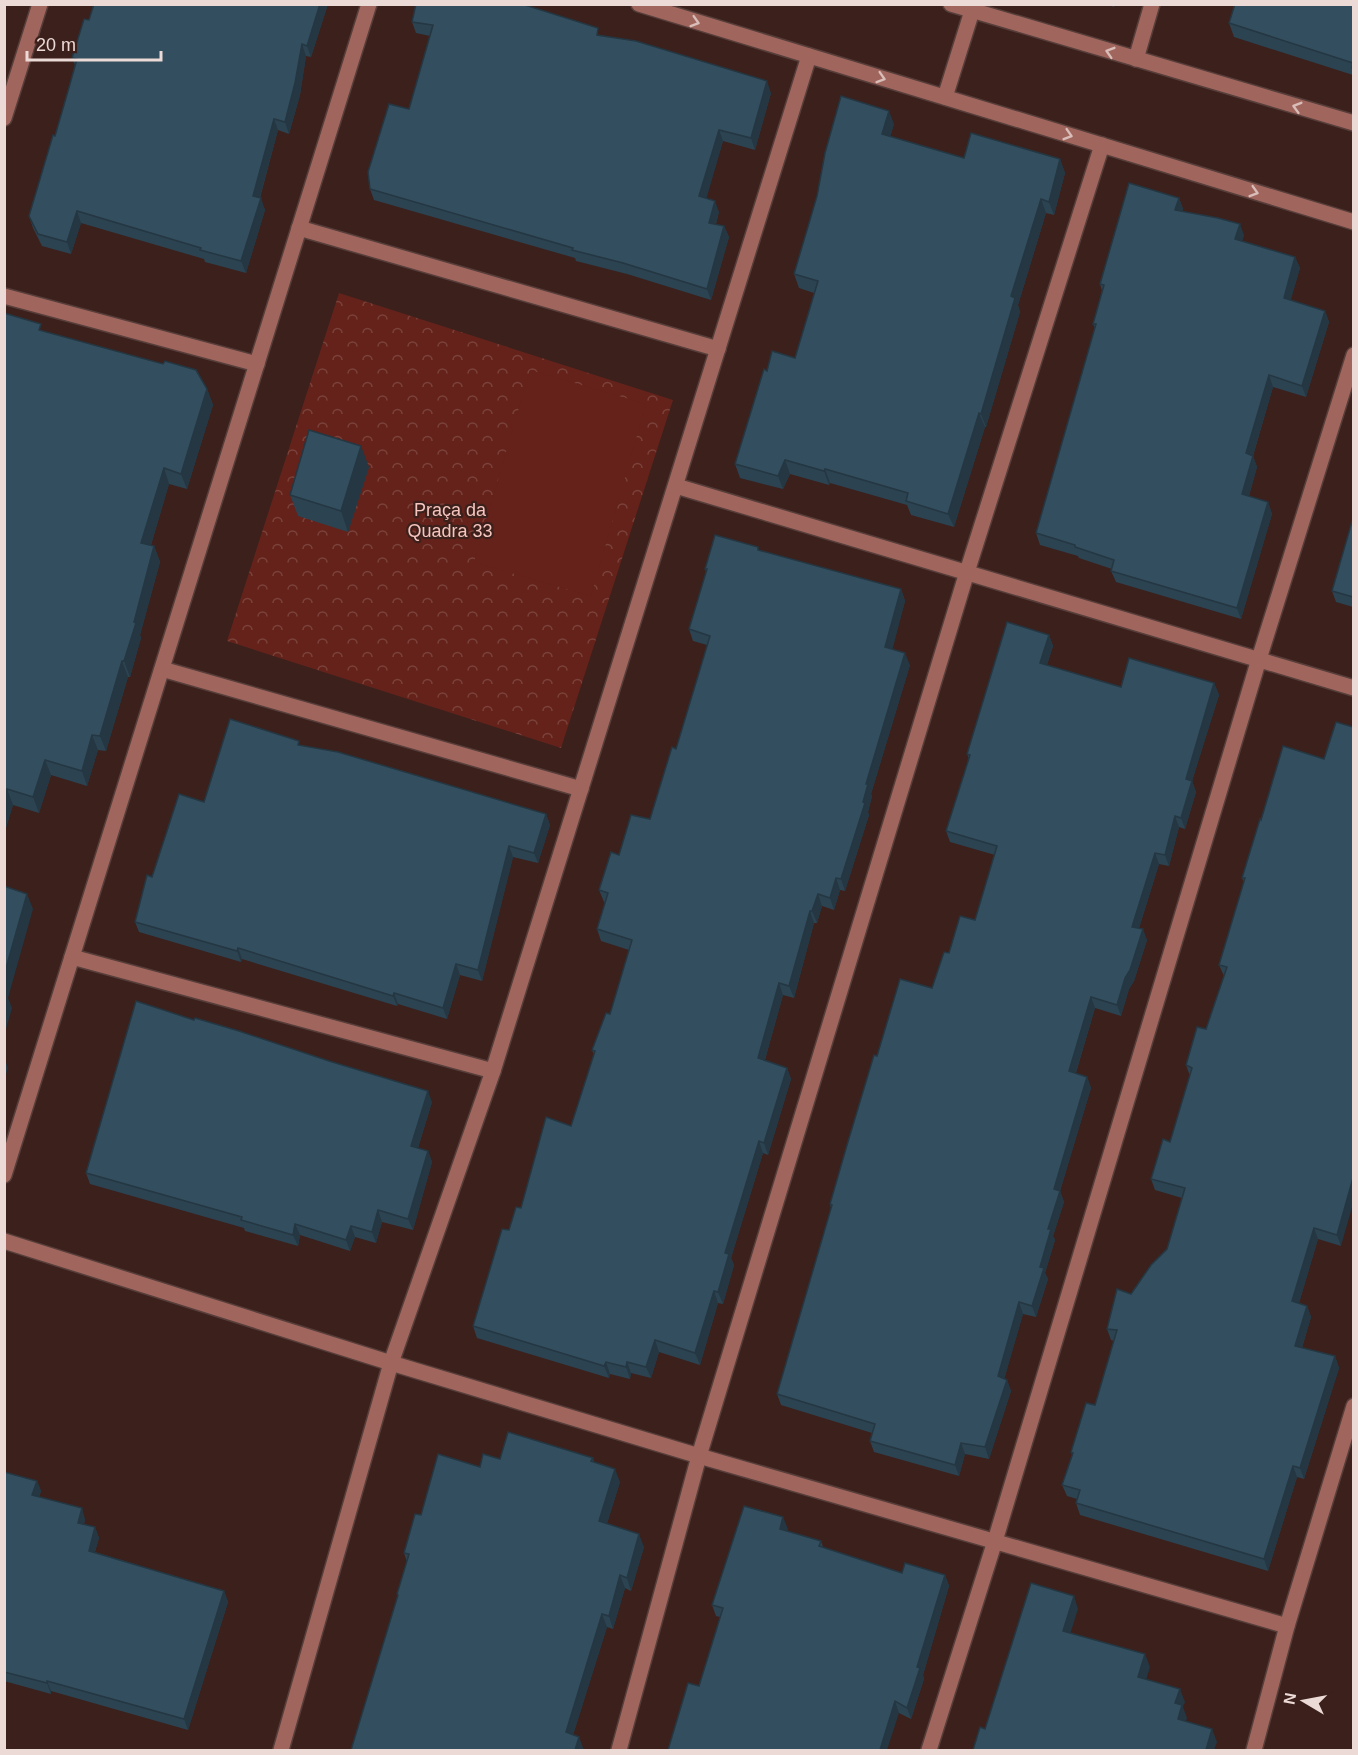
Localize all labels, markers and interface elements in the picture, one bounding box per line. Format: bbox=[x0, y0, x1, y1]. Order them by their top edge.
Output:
one-way arrow bbox=[689, 14, 700, 27]
scale bar bbox=[27, 24, 160, 62]
text: 20 m bbox=[36, 35, 76, 55]
one-way arrow bbox=[1105, 47, 1116, 59]
one-way arrow bbox=[875, 71, 886, 83]
one-way arrow bbox=[1292, 102, 1303, 114]
one-way arrow bbox=[1062, 128, 1073, 140]
one-way arrow bbox=[1248, 185, 1259, 197]
park label: Praça da Quadra 33 bbox=[407, 500, 493, 541]
north arrow bbox=[1274, 1671, 1334, 1731]
text: N bbox=[1280, 1691, 1299, 1706]

